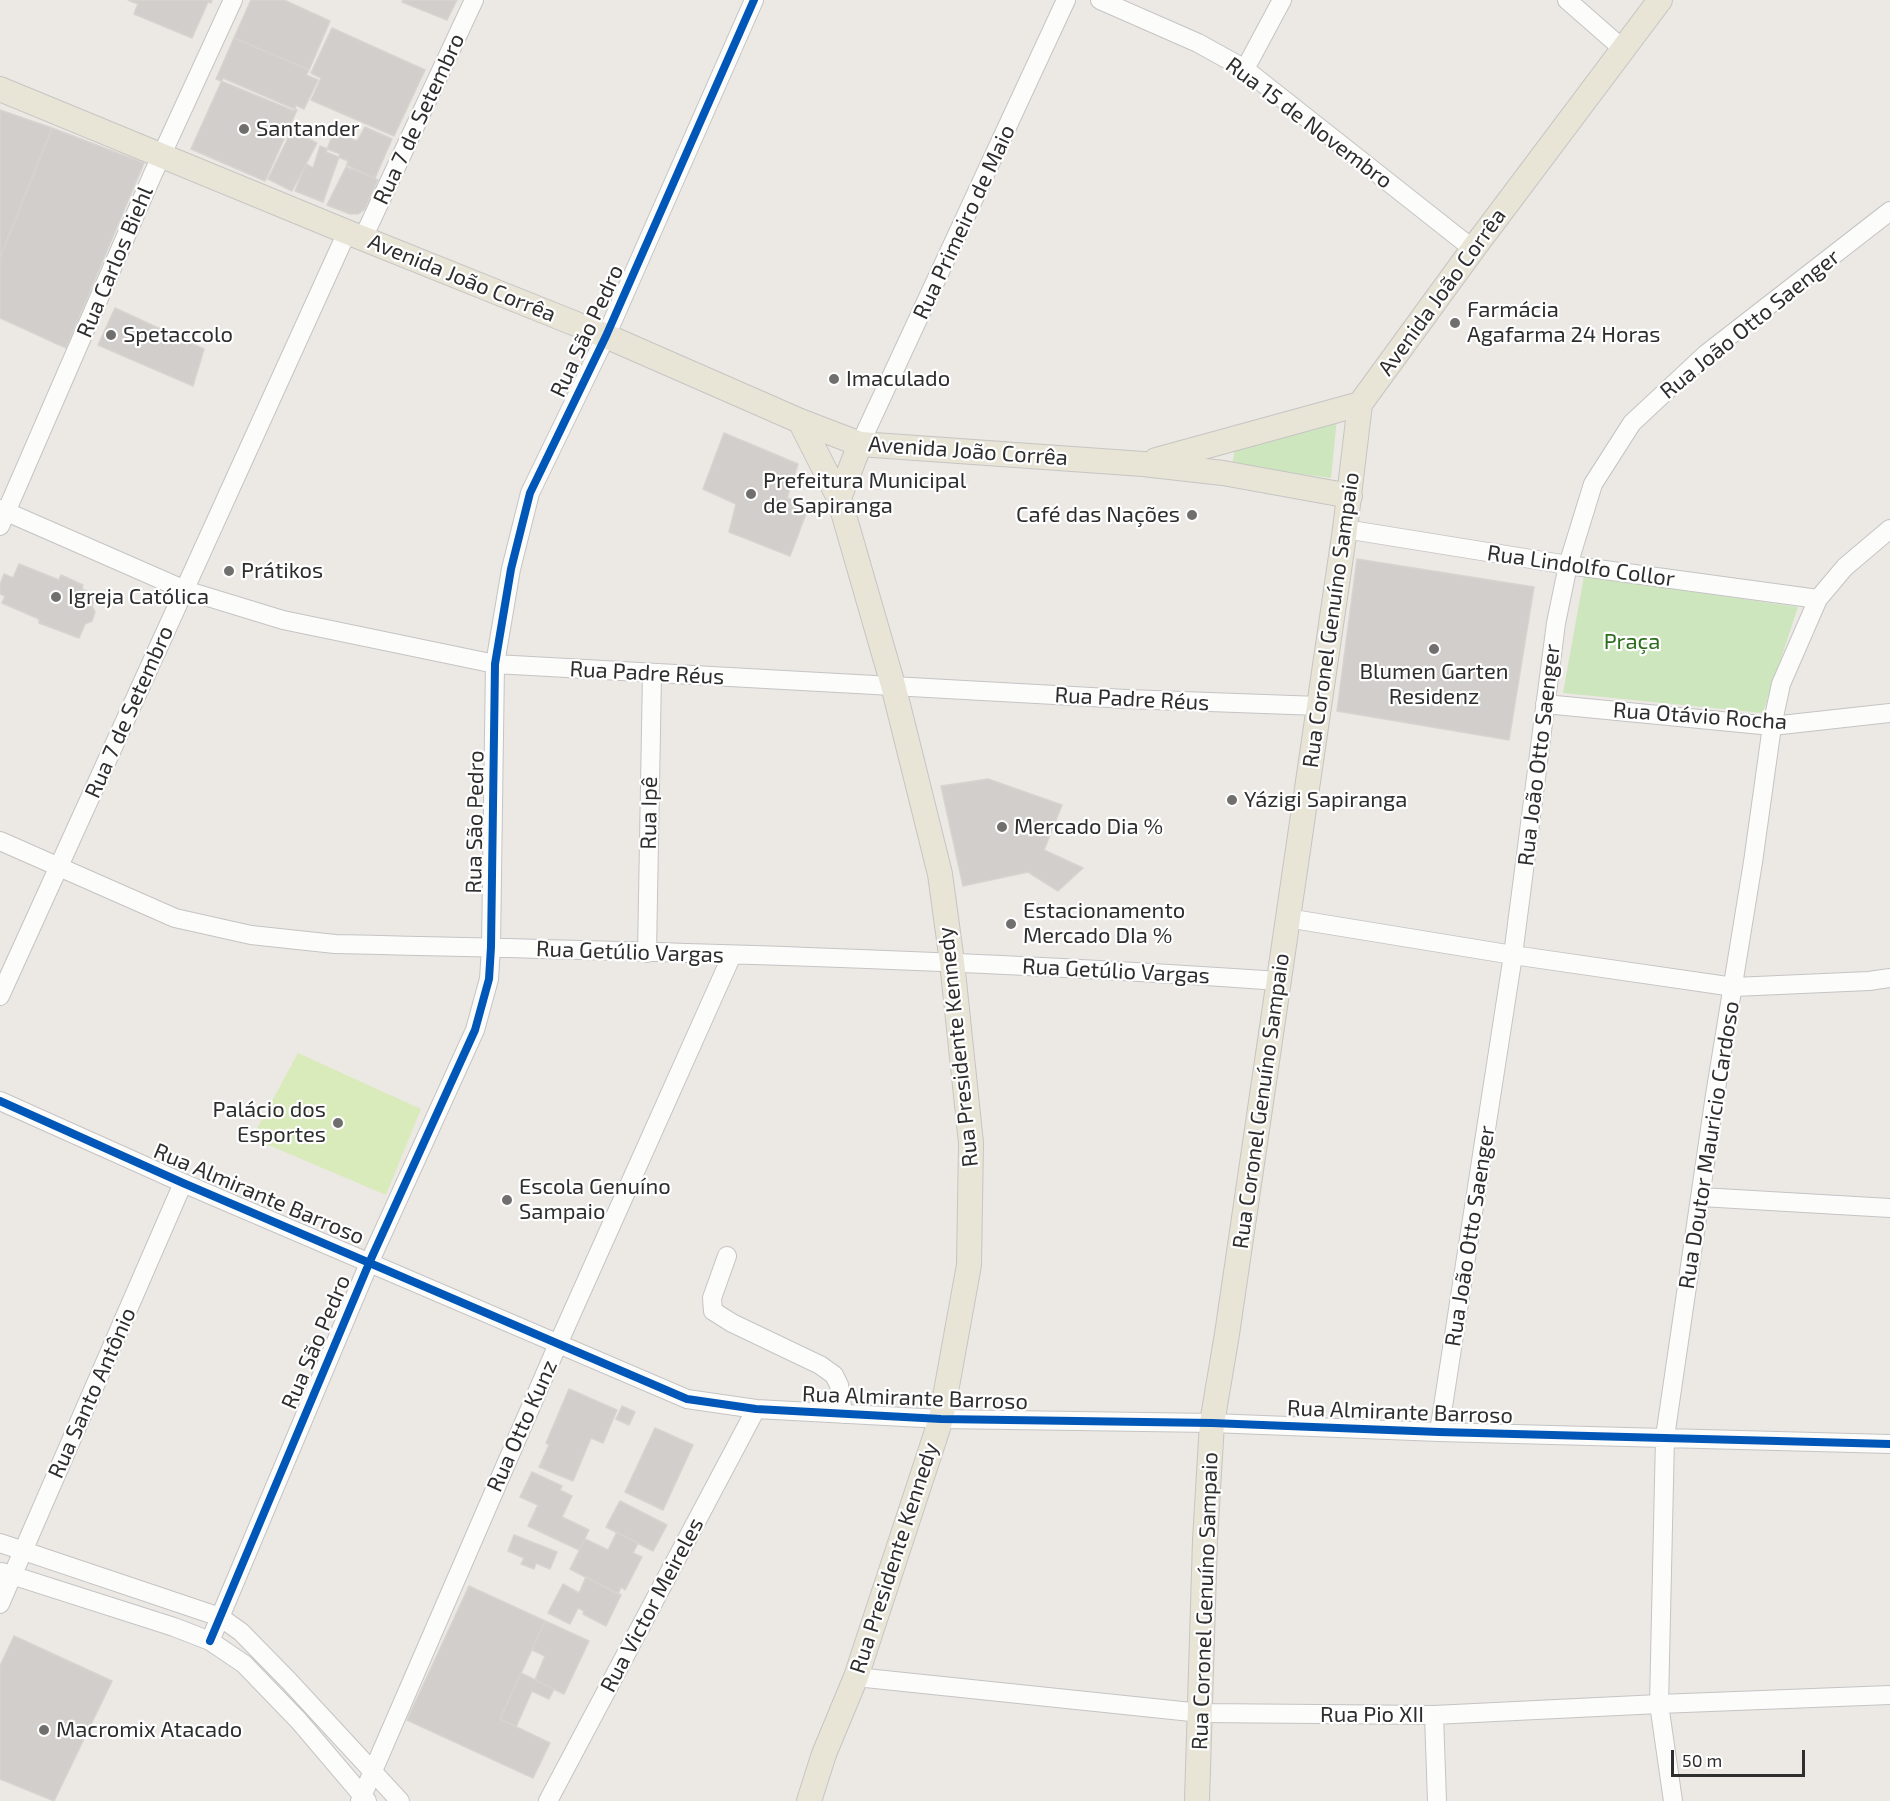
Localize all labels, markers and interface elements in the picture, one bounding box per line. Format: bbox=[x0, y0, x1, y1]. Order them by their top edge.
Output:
street label: Rua 7 de Setembro bbox=[368, 29, 470, 209]
street label: Rua 15 de Novembro bbox=[1220, 52, 1398, 194]
place label: Santander bbox=[256, 116, 360, 142]
street label: Rua Primeiro de Maio bbox=[907, 121, 1021, 323]
marker: Santander bbox=[237, 122, 251, 136]
street label: Rua Carlos Biehl bbox=[71, 182, 159, 342]
street label: Avenida João Corrêa bbox=[1372, 203, 1512, 381]
street label: Avenida João Corrêa bbox=[364, 228, 560, 328]
street label: Rua João Otto Saenger bbox=[1655, 243, 1845, 405]
street label: Rua São Pedro bbox=[545, 261, 629, 401]
place label: Farmácia Agafarma 24 Horas bbox=[1467, 297, 1661, 348]
marker: Farmácia Agafarma 24 Horas bbox=[1448, 316, 1462, 330]
place label: Spetaccolo bbox=[123, 322, 233, 348]
marker: Spetaccolo bbox=[104, 328, 118, 342]
place label: Imaculado bbox=[846, 366, 950, 392]
marker: Imaculado bbox=[827, 372, 841, 386]
street label: Avenida João Corrêa bbox=[867, 431, 1069, 471]
place label: Prefeitura Municipal de Sapiranga bbox=[763, 468, 966, 520]
street label: Rua Coronel Genuíno Sampaio bbox=[1297, 470, 1365, 770]
marker: Prefeitura Municipal de Sapiranga bbox=[744, 487, 758, 501]
place label: Café das Nações bbox=[1016, 502, 1180, 528]
marker: Café das Nações bbox=[1185, 508, 1199, 522]
street label: Rua Lindolfo Collor bbox=[1485, 540, 1677, 592]
place label: Prátikos bbox=[241, 558, 323, 584]
marker: Prátikos bbox=[222, 564, 236, 578]
place label: Igreja Católica bbox=[68, 584, 209, 610]
marker: Igreja Católica bbox=[49, 590, 63, 604]
street label: Rua 7 de Setembro bbox=[79, 622, 179, 802]
park label: Praça bbox=[1604, 629, 1660, 655]
marker: Blumen Garten Residenz bbox=[1427, 642, 1441, 656]
street label: Rua João Otto Saenger bbox=[1512, 643, 1566, 867]
street label: Rua Padre Réus bbox=[569, 656, 725, 690]
place label: Blumen Garten Residenz bbox=[1359, 659, 1509, 710]
street label: Rua Padre Réus bbox=[1054, 682, 1210, 716]
street label: Rua Otávio Rocha bbox=[1612, 697, 1788, 735]
street label: Rua São Pedro bbox=[461, 750, 489, 894]
street label: Rua Ipê bbox=[635, 776, 663, 850]
place label: Yázigi Sapiranga bbox=[1244, 787, 1407, 813]
marker: Yázigi Sapiranga bbox=[1225, 793, 1239, 807]
place label: Mercado Dia % bbox=[1014, 814, 1163, 840]
marker: Mercado Dia % bbox=[995, 820, 1009, 834]
place label: Estacionamento Mercado DIa % bbox=[1023, 898, 1185, 950]
marker: Estacionamento Mercado DIa % bbox=[1004, 917, 1018, 931]
street label: Rua Presidente Kennedy bbox=[932, 926, 984, 1168]
street label: Rua Getúlio Vargas bbox=[536, 936, 724, 968]
street label: Rua Coronel Genuíno Sampaio bbox=[1227, 951, 1295, 1251]
street label: Rua Getúlio Vargas bbox=[1021, 953, 1211, 989]
street label: Rua Doutor Mauricio Cardoso bbox=[1673, 999, 1745, 1291]
place label: Palácio dos Esportes bbox=[213, 1097, 326, 1148]
marker: Palácio dos Esportes bbox=[331, 1116, 345, 1130]
street label: Rua João Otto Saenger bbox=[1439, 1124, 1501, 1348]
street label: Rua Almirante Barroso bbox=[150, 1138, 368, 1250]
place label: Escola Genuíno Sampaio bbox=[519, 1174, 671, 1226]
marker: Escola Genuíno Sampaio bbox=[500, 1193, 514, 1207]
street label: Rua São Pedro bbox=[276, 1271, 356, 1413]
street label: Rua Santo Antônio bbox=[42, 1304, 142, 1482]
street label: Rua Otto Kunz bbox=[481, 1356, 563, 1496]
street label: Rua Almirante Barroso bbox=[802, 1381, 1028, 1415]
street label: Rua Almirante Barroso bbox=[1287, 1395, 1513, 1429]
street label: Rua Presidente Kennedy bbox=[844, 1439, 944, 1677]
street label: Rua Coronel Genuíno Sampaio bbox=[1187, 1451, 1223, 1751]
street label: Rua Victor Meireles bbox=[595, 1513, 709, 1697]
street label: Rua Pio XII bbox=[1320, 1702, 1424, 1728]
place label: Macromix Atacado bbox=[56, 1717, 242, 1743]
marker: Macromix Atacado bbox=[37, 1723, 51, 1737]
scale bar bbox=[1674, 1738, 1808, 1776]
text: 50 m bbox=[1682, 1749, 1722, 1771]

